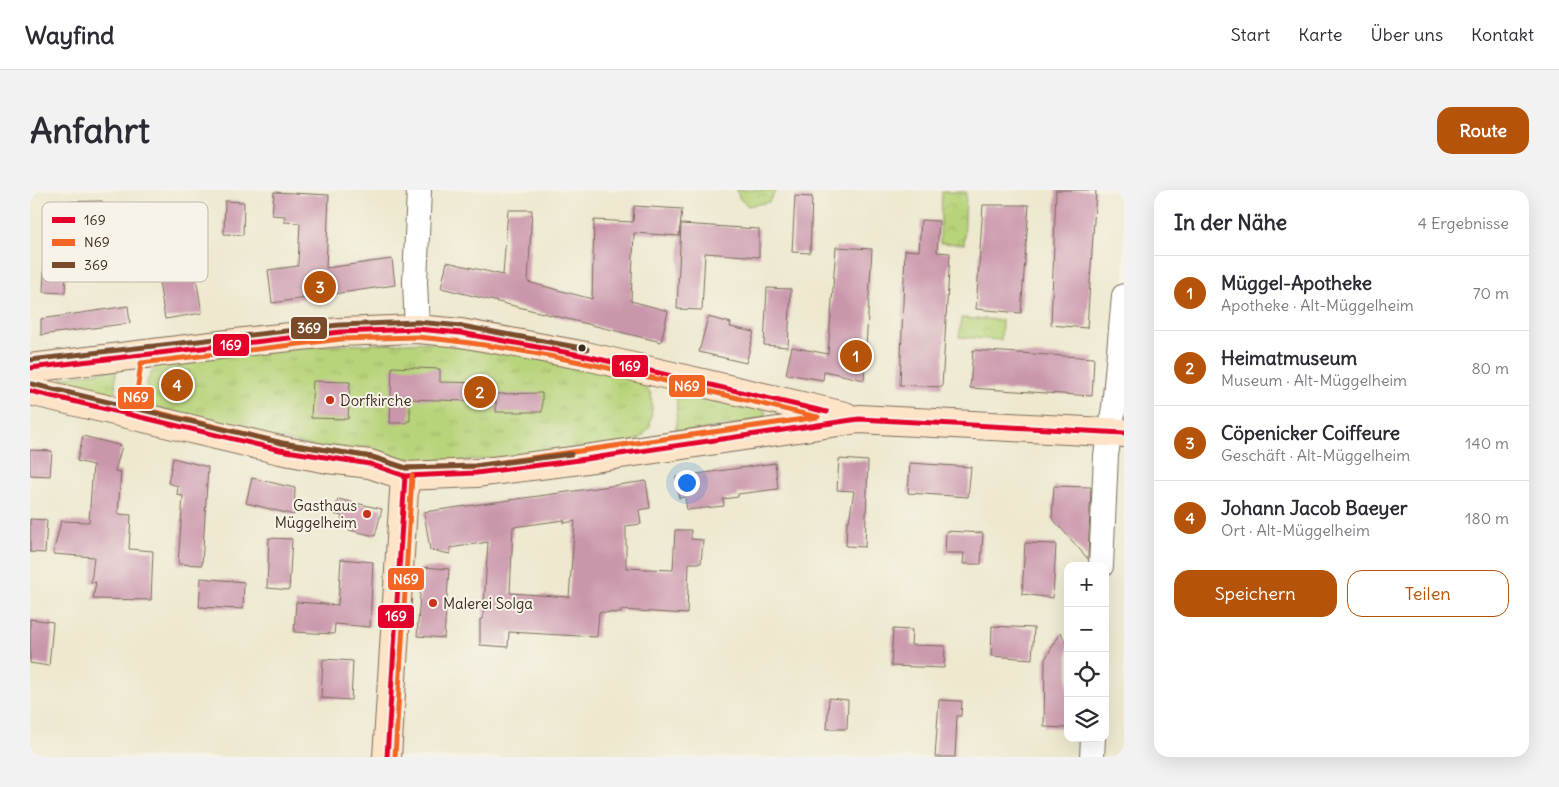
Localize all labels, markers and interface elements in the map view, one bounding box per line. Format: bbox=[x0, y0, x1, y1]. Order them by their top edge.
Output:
text: Wayfind bbox=[25, 20, 114, 50]
text: Start bbox=[1231, 23, 1270, 46]
text: Karte bbox=[1298, 23, 1343, 46]
text: Über uns bbox=[1371, 23, 1443, 46]
text: Kontakt bbox=[1471, 23, 1534, 46]
button: Route bbox=[1437, 107, 1529, 154]
text: Anfahrt bbox=[30, 108, 150, 152]
legend bbox=[42, 202, 208, 282]
text: In der Nähe bbox=[1174, 209, 1287, 236]
text: 169 bbox=[84, 211, 106, 229]
text: 4 Ergebnisse bbox=[1418, 213, 1509, 233]
text: N69 bbox=[84, 233, 110, 251]
text: 369 bbox=[84, 256, 108, 274]
pin: 3 bbox=[304, 268, 336, 306]
text: Müggel-Apotheke bbox=[1221, 271, 1372, 295]
text: 1 bbox=[1187, 283, 1193, 303]
text: 70 m bbox=[1473, 283, 1509, 303]
text: Apotheke · Alt-Müggelheim bbox=[1221, 295, 1414, 315]
line badge: 369 bbox=[290, 316, 328, 340]
text: 369 bbox=[297, 319, 321, 337]
line badge: 169 bbox=[212, 333, 250, 357]
text: 169 bbox=[220, 336, 242, 354]
pin: 1 bbox=[840, 337, 872, 375]
unlabelled marker bbox=[577, 343, 587, 353]
text: Heimatmuseum bbox=[1221, 346, 1357, 370]
line badge: 169 bbox=[611, 354, 649, 378]
text: 169 bbox=[619, 357, 641, 375]
text: 2 bbox=[1186, 358, 1194, 378]
text: 80 m bbox=[1471, 358, 1509, 378]
pin: 4 bbox=[161, 366, 193, 404]
text: Museum · Alt-Müggelheim bbox=[1221, 370, 1407, 390]
pin: 2 bbox=[464, 373, 496, 411]
line badge: N69 bbox=[668, 374, 706, 398]
text: N69 bbox=[674, 377, 700, 395]
line badge: N69 bbox=[117, 386, 155, 410]
text: N69 bbox=[123, 388, 149, 406]
place label: Dorfkirche bbox=[340, 391, 411, 410]
marker: Dorfkirche bbox=[324, 394, 336, 406]
text: Cöpenicker Coiffeure bbox=[1221, 421, 1400, 445]
text: 3 bbox=[1185, 433, 1195, 453]
text: 140 m bbox=[1465, 433, 1509, 453]
text: Geschäft · Alt-Müggelheim bbox=[1221, 445, 1410, 465]
your location bbox=[674, 470, 700, 496]
place label: Gasthaus Müggelheim bbox=[275, 496, 357, 532]
text: Johann Jacob Baeyer bbox=[1221, 496, 1407, 520]
marker: Gasthaus Müggelheim bbox=[361, 508, 373, 520]
text: 4 bbox=[1185, 508, 1195, 528]
text: 180 m bbox=[1465, 508, 1509, 528]
text: Ort · Alt-Müggelheim bbox=[1221, 520, 1370, 540]
map controls bbox=[1064, 562, 1109, 742]
button: + bbox=[1064, 562, 1109, 607]
line badge: N69 bbox=[387, 567, 425, 591]
text: N69 bbox=[393, 570, 419, 588]
button: Speichern bbox=[1174, 570, 1337, 617]
button: Teilen bbox=[1347, 570, 1509, 617]
place label: Malerei Solga bbox=[443, 594, 533, 613]
marker: Malerei Solga bbox=[427, 597, 439, 609]
line badge: 169 bbox=[377, 604, 415, 629]
text: 169 bbox=[385, 607, 407, 625]
button: − bbox=[1064, 607, 1109, 652]
button: locate bbox=[1064, 652, 1109, 697]
button: layers bbox=[1064, 697, 1109, 742]

